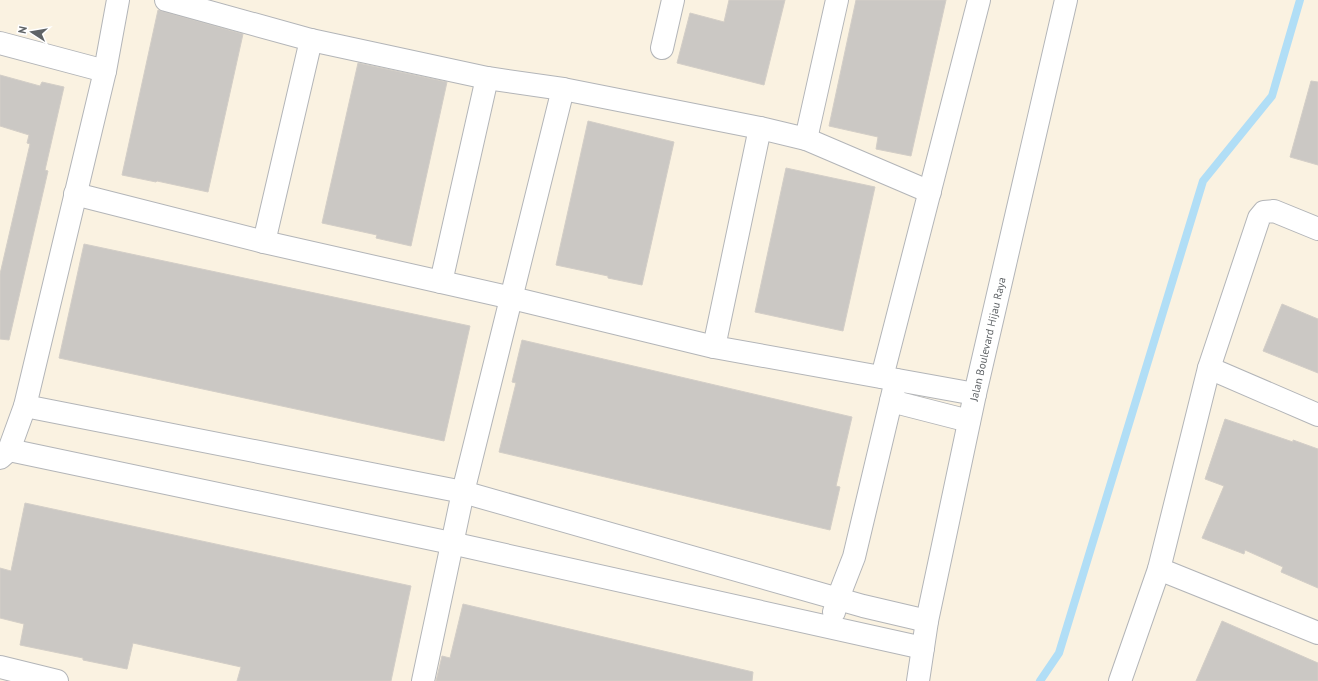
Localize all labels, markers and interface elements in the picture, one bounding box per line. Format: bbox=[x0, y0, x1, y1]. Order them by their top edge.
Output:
north arrow bbox=[12, 12, 52, 52]
text: N bbox=[15, 25, 30, 35]
street label: Jalan Boulevard Hijau Raya bbox=[966, 276, 1009, 403]

